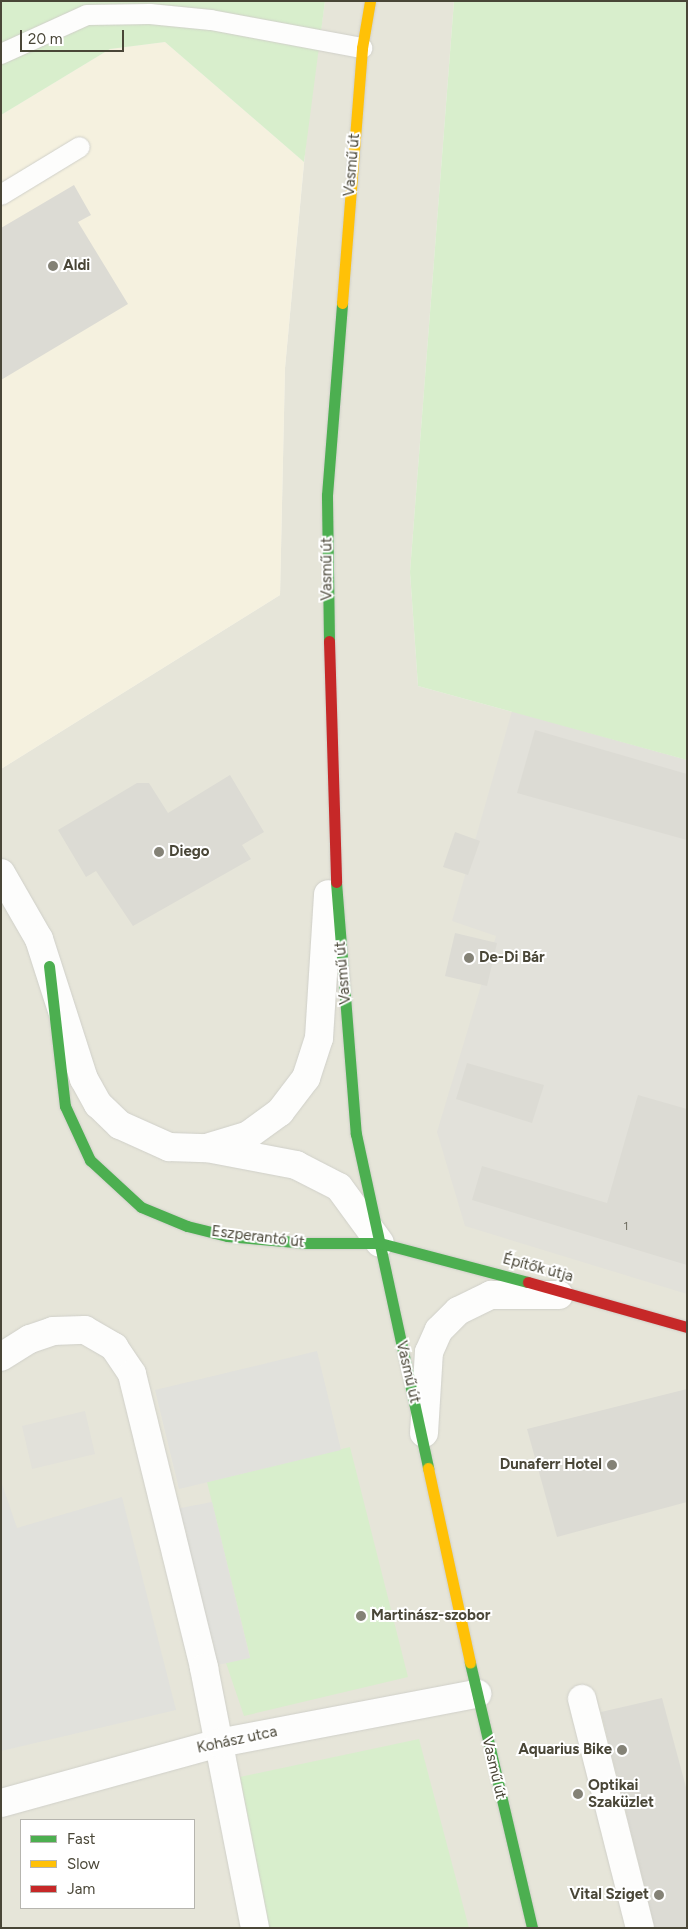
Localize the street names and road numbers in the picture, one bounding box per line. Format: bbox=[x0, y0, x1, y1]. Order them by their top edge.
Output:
street label: Vasmű út bbox=[340, 133, 364, 197]
street label: Vasmű út bbox=[318, 537, 336, 601]
street label: Vasmű út bbox=[331, 941, 355, 1005]
street label: Eszperantó út bbox=[211, 1222, 305, 1252]
street label: Építők útja bbox=[501, 1250, 575, 1286]
street label: Vasmű út bbox=[392, 1339, 424, 1405]
street label: Kohász utca bbox=[195, 1723, 279, 1757]
street label: Vasmű út bbox=[478, 1735, 510, 1801]

